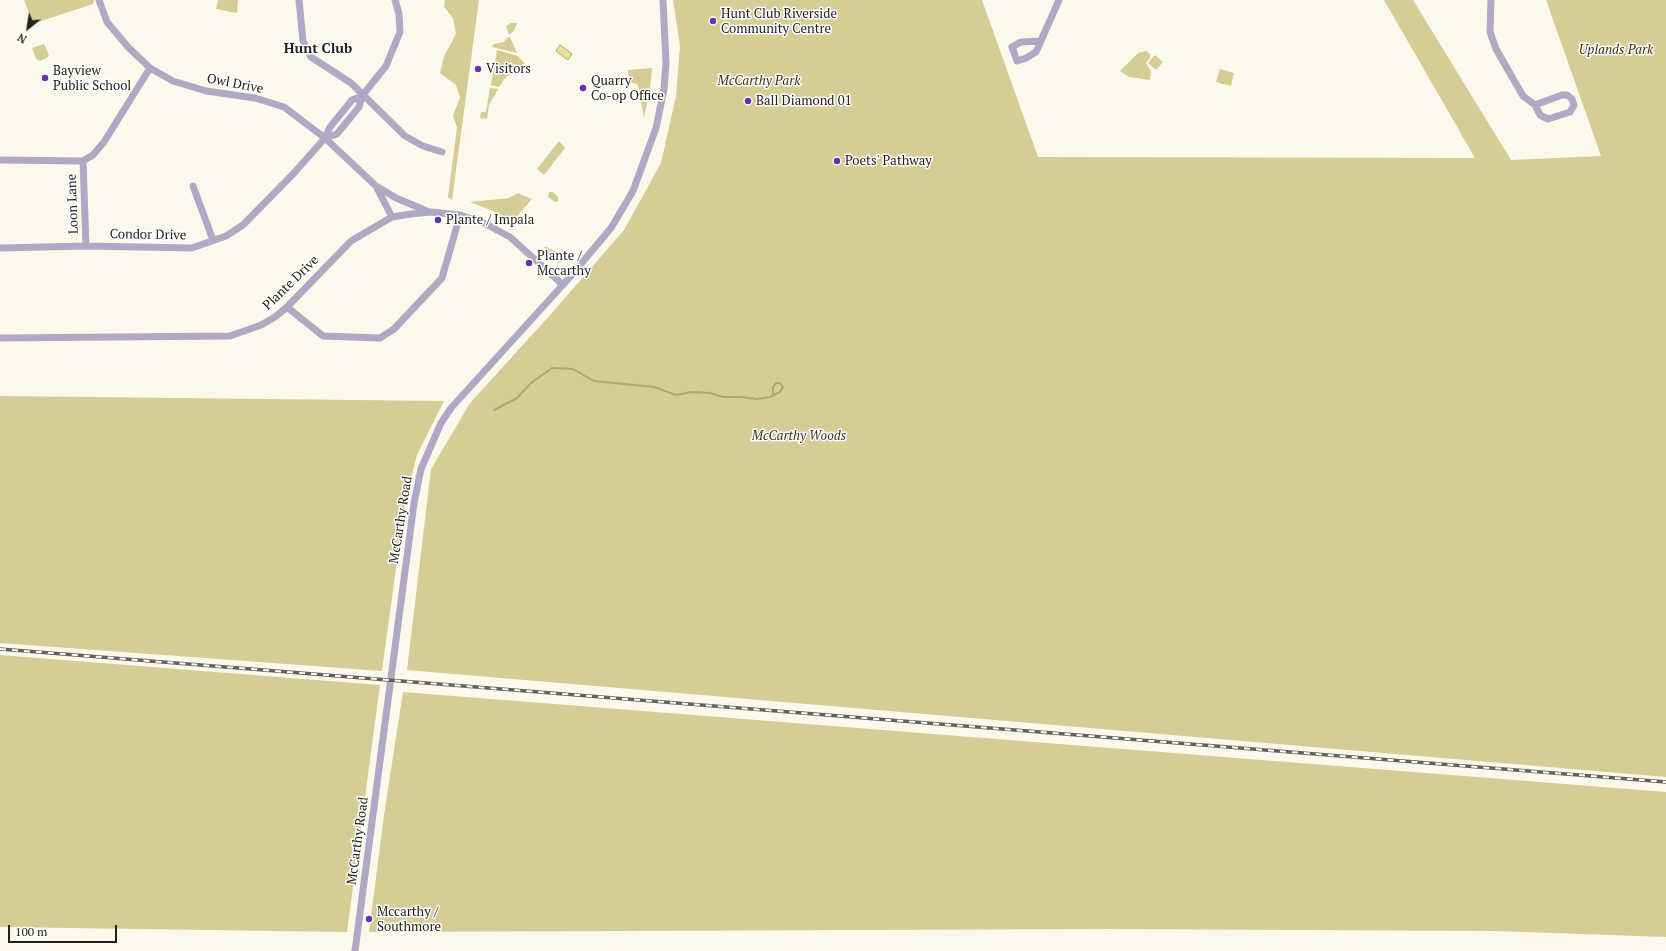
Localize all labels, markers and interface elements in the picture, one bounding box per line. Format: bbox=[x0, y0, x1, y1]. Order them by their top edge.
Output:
place label: Hunt Club Riverside Community Centre bbox=[721, 6, 837, 37]
north arrow bbox=[8, 8, 48, 48]
marker: Hunt Club Riverside Community Centre bbox=[708, 16, 718, 26]
text: N bbox=[15, 30, 29, 47]
district label: Hunt Club bbox=[284, 41, 352, 57]
park label: Uplands Park bbox=[1579, 42, 1653, 58]
place label: Visitors bbox=[486, 61, 531, 77]
place label: Bayview Public School bbox=[53, 63, 131, 94]
marker: Visitors bbox=[473, 64, 483, 74]
street label: Owl Drive bbox=[205, 71, 265, 97]
marker: Bayview Public School bbox=[40, 73, 50, 83]
place label: Quarry Co-op Office bbox=[591, 73, 664, 104]
park label: McCarthy Park bbox=[718, 73, 800, 89]
marker: Quarry Co-op Office bbox=[578, 83, 588, 93]
place label: Ball Diamond 01 bbox=[756, 93, 852, 109]
marker: Ball Diamond 01 bbox=[743, 96, 753, 106]
place label: Poets' Pathway bbox=[845, 153, 932, 169]
marker: Poets' Pathway bbox=[832, 156, 842, 166]
street label: Loon Lane bbox=[64, 174, 82, 234]
place label: Plante / Impala bbox=[446, 212, 534, 228]
marker: Plante / Impala bbox=[433, 215, 443, 225]
street label: Condor Drive bbox=[110, 227, 186, 243]
place label: Plante / Mccarthy bbox=[537, 248, 591, 279]
street label: Plante Drive bbox=[260, 253, 322, 313]
marker: Plante / Mccarthy bbox=[524, 258, 534, 268]
park label: McCarthy Woods bbox=[752, 428, 846, 444]
street label: McCarthy Road bbox=[386, 475, 416, 565]
street label: McCarthy Road bbox=[344, 796, 372, 886]
place label: Mccarthy / Southmore bbox=[377, 904, 441, 935]
marker: Mccarthy / Southmore bbox=[364, 914, 374, 924]
scale bar bbox=[10, 917, 119, 943]
text: 100 m bbox=[15, 924, 47, 939]

